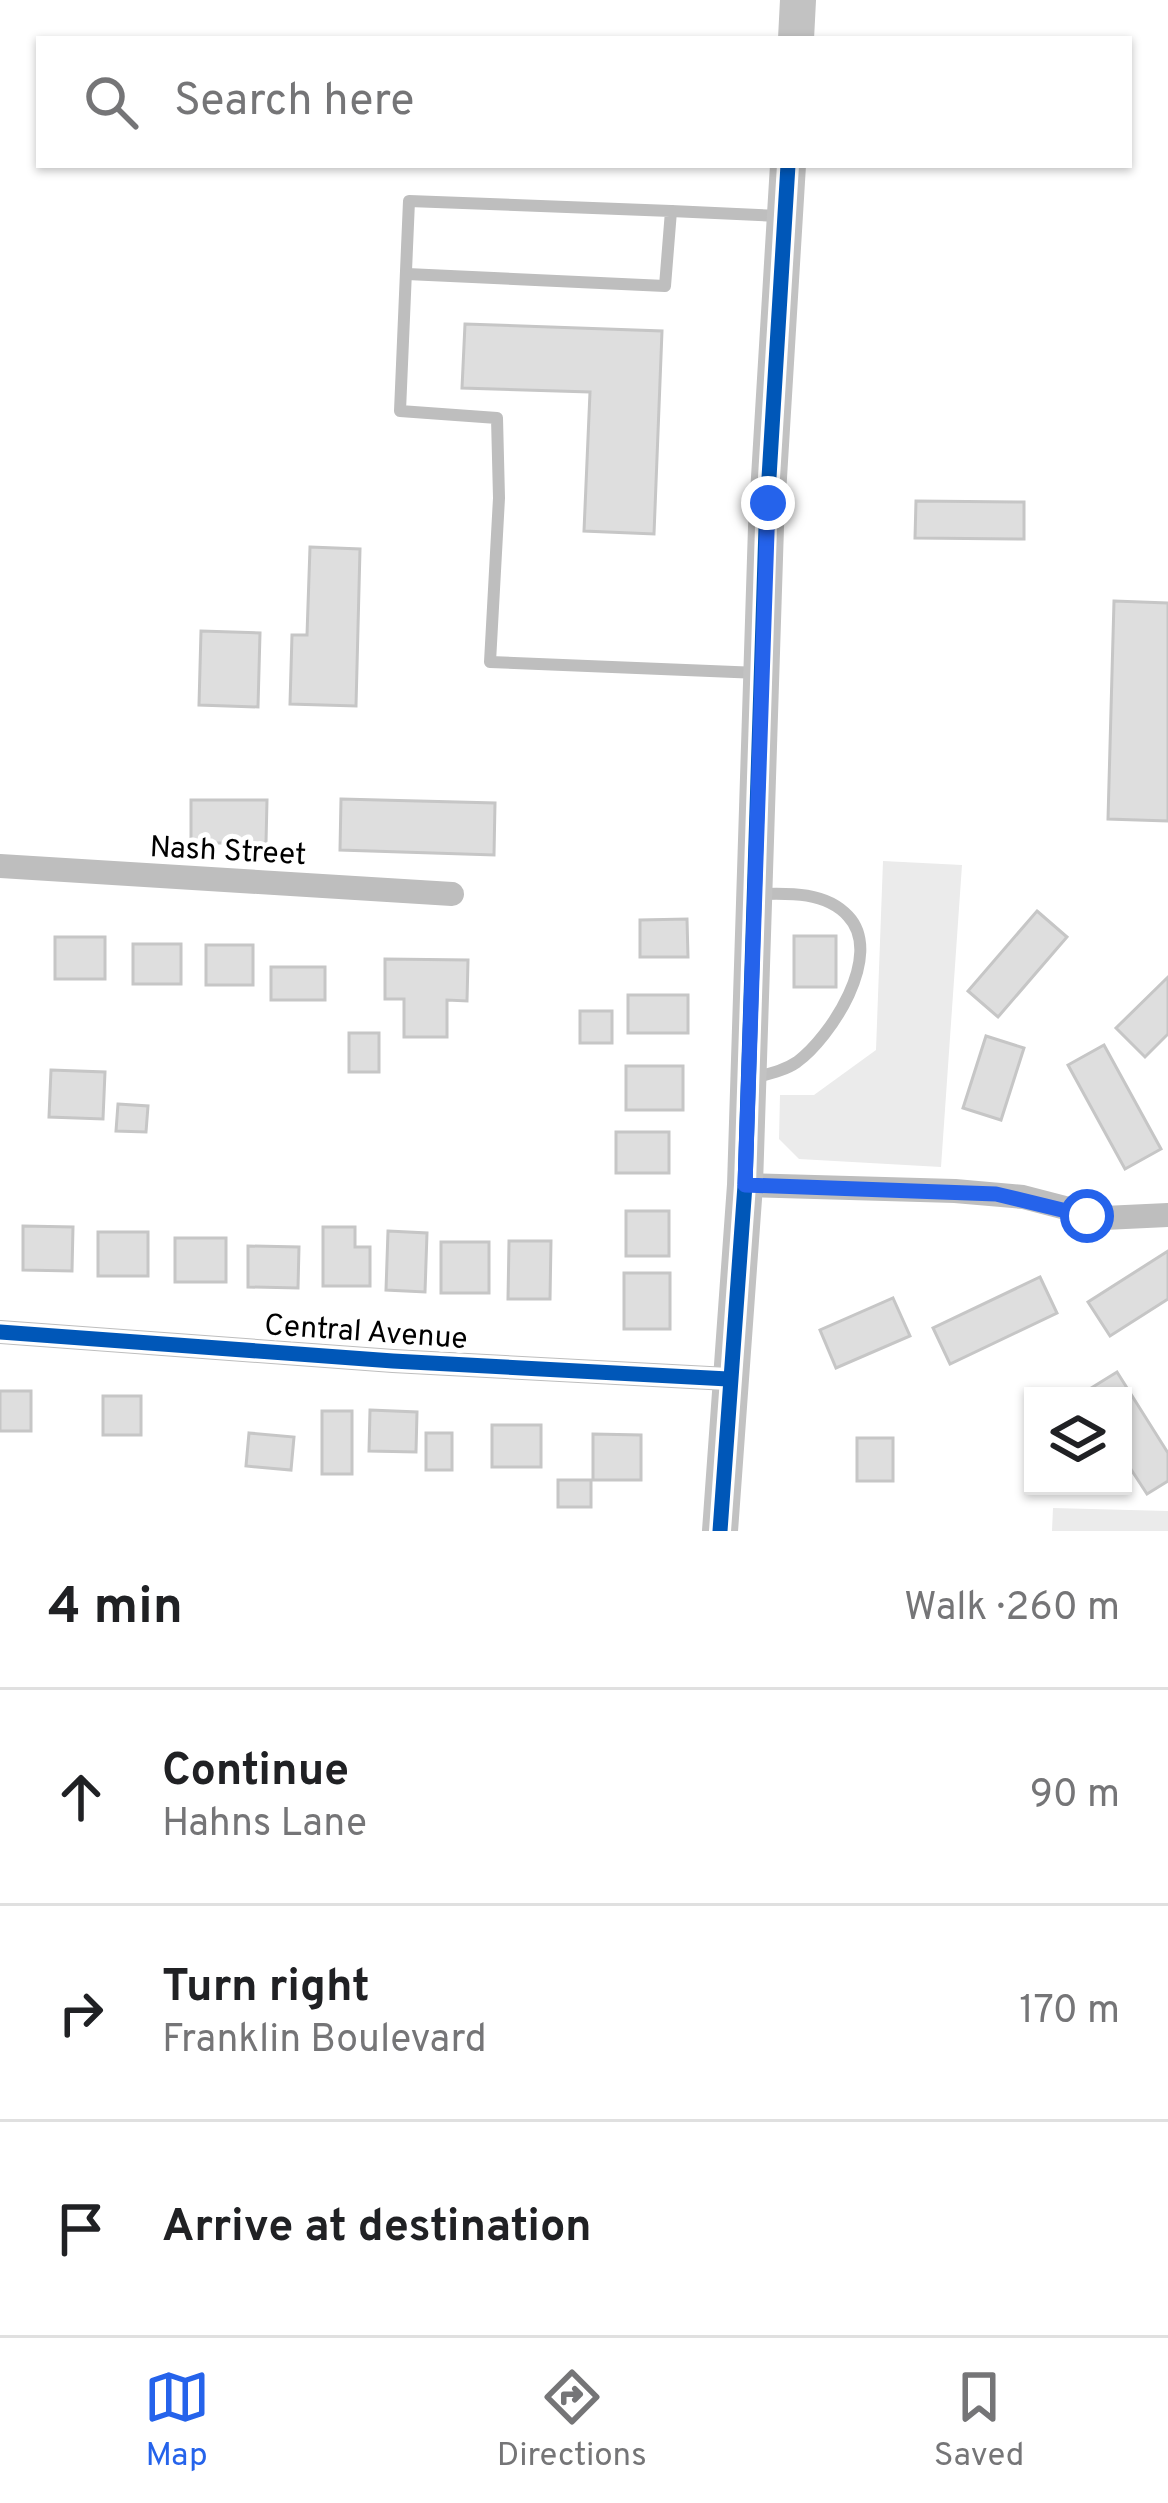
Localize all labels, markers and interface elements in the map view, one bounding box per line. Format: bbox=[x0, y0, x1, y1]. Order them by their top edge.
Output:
search box bbox=[36, 36, 1132, 168]
icon: search bbox=[78, 69, 144, 135]
text: Search here bbox=[174, 74, 414, 131]
route end bbox=[741, 476, 795, 530]
street label: Nash Street bbox=[149, 830, 307, 875]
route start bbox=[1060, 1189, 1114, 1243]
street label: Central Avenue bbox=[263, 1308, 469, 1359]
map controls bbox=[1024, 1387, 1132, 1495]
button: layers bbox=[1024, 1387, 1132, 1495]
text: 4 min bbox=[48, 1577, 183, 1642]
text: Walk · 260 m bbox=[904, 1585, 1120, 1634]
text: Continue bbox=[162, 1744, 349, 1801]
icon: ahead bbox=[48, 1764, 114, 1830]
text: 90 m bbox=[1030, 1772, 1120, 1821]
text: Hahns Lane bbox=[162, 1801, 367, 1850]
text: Turn right bbox=[162, 1960, 370, 2017]
icon: right bbox=[48, 1980, 114, 2046]
text: 170 m bbox=[1019, 1988, 1120, 2037]
text: Franklin Boulevard bbox=[162, 2017, 487, 2066]
icon: arrive bbox=[48, 2196, 114, 2262]
text: Arrive at destination bbox=[162, 2200, 592, 2257]
tab: Map bbox=[144, 2364, 210, 2478]
tab: Directions bbox=[497, 2364, 647, 2478]
tab: Saved bbox=[934, 2364, 1024, 2478]

